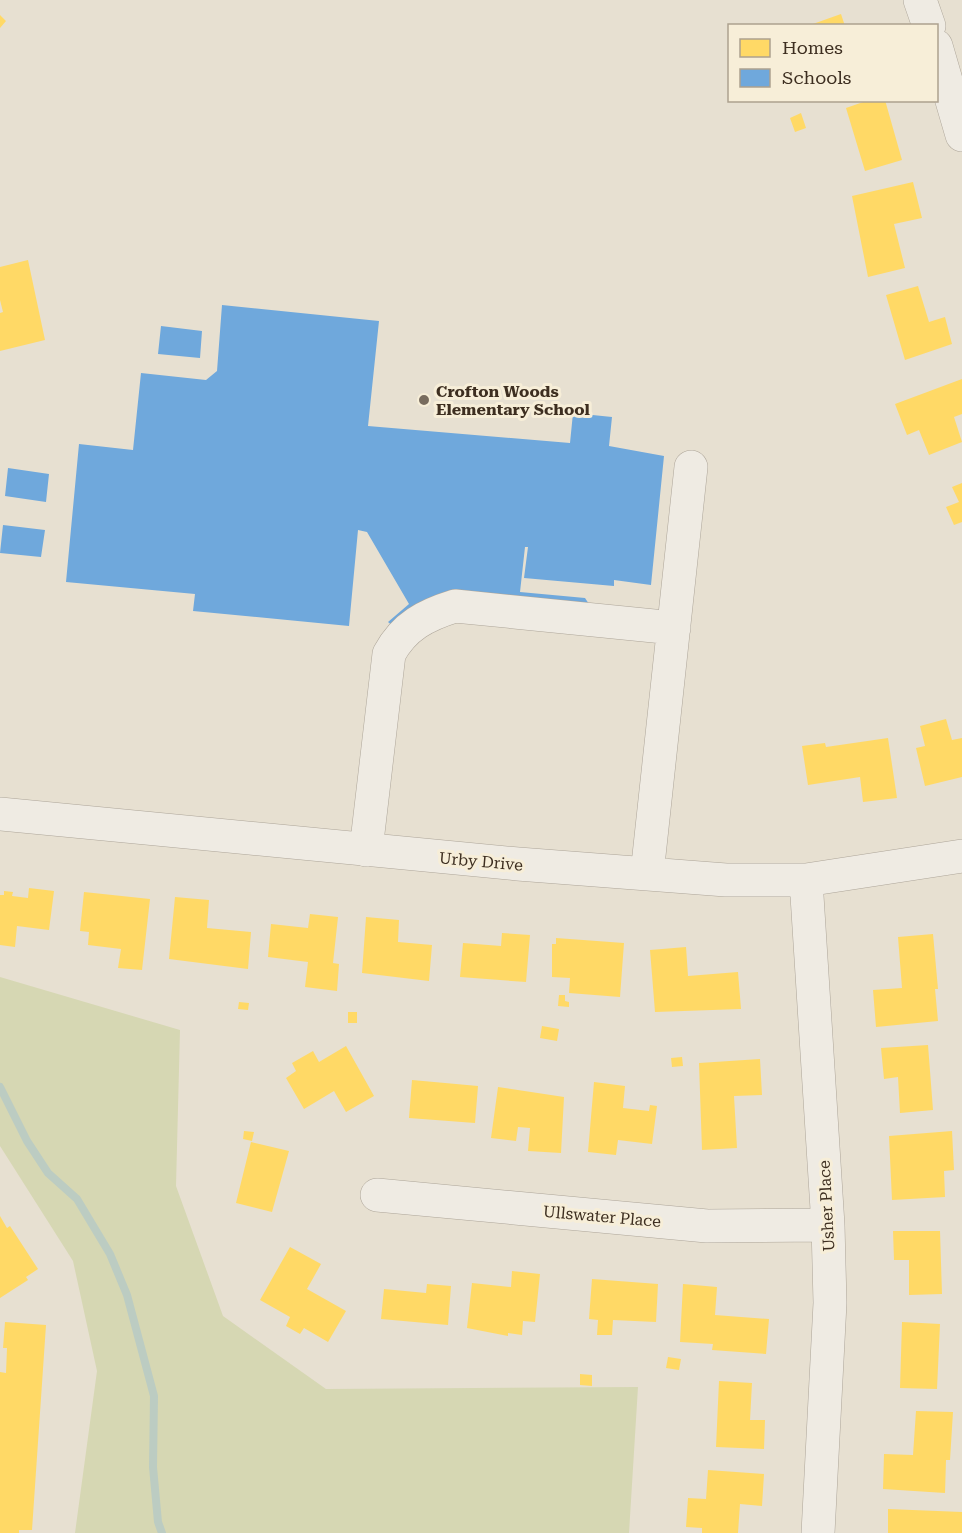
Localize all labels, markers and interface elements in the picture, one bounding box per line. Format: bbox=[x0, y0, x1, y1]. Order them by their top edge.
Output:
legend bbox=[728, 24, 938, 102]
text: Homes bbox=[782, 37, 843, 58]
text: Schools bbox=[782, 67, 851, 88]
place label: Crofton Woods Elementary School bbox=[436, 382, 591, 419]
marker: Crofton Woods Elementary School bbox=[417, 393, 431, 407]
street label: Urby Drive bbox=[438, 848, 524, 875]
street label: Usher Place bbox=[815, 1160, 838, 1252]
street label: Ullswater Place bbox=[542, 1202, 662, 1231]

